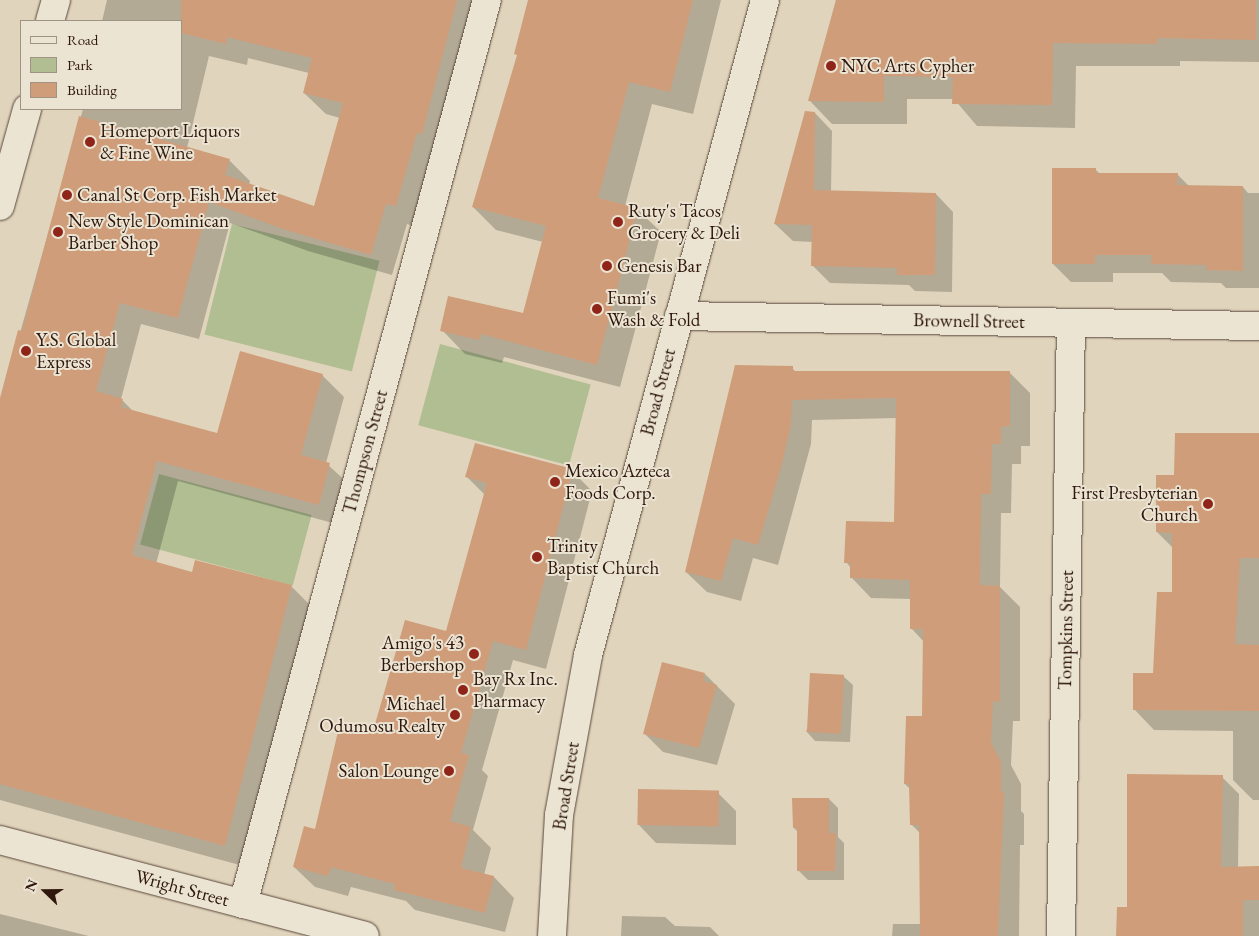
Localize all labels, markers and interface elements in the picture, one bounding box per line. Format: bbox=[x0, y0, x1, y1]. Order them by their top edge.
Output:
legend bbox=[20, 20, 182, 110]
text: Road bbox=[67, 30, 98, 49]
text: Park bbox=[67, 55, 93, 74]
place label: NYC Arts Cypher bbox=[841, 55, 974, 77]
marker: NYC Arts Cypher bbox=[825, 60, 837, 72]
text: Building bbox=[67, 80, 117, 99]
place label: Homeport Liquors & Fine Wine bbox=[100, 120, 240, 164]
marker: Homeport Liquors & Fine Wine bbox=[84, 136, 96, 148]
place label: Canal St Corp. Fish Market bbox=[77, 184, 276, 206]
marker: Canal St Corp. Fish Market bbox=[61, 189, 73, 201]
place label: Ruty's Tacos Grocery & Deli bbox=[628, 200, 740, 244]
place label: New Style Dominican Barber Shop bbox=[68, 210, 229, 254]
marker: Ruty's Tacos Grocery & Deli bbox=[612, 216, 624, 228]
marker: New Style Dominican Barber Shop bbox=[52, 226, 64, 238]
place label: Genesis Bar bbox=[617, 255, 702, 277]
marker: Genesis Bar bbox=[601, 260, 613, 272]
place label: Fumi's Wash & Fold bbox=[607, 287, 700, 331]
marker: Fumi's Wash & Fold bbox=[591, 303, 603, 315]
street label: Brownell Street bbox=[913, 309, 1025, 333]
place label: Y.S. Global Express bbox=[36, 329, 116, 373]
marker: Y.S. Global Express bbox=[20, 345, 32, 357]
street label: Broad Street bbox=[635, 346, 681, 438]
street label: Thompson Street bbox=[337, 387, 393, 517]
place label: Mexico Azteca Foods Corp. bbox=[565, 460, 670, 504]
marker: Mexico Azteca Foods Corp. bbox=[549, 476, 561, 488]
place label: First Presbyterian Church bbox=[1071, 482, 1198, 526]
marker: First Presbyterian Church bbox=[1202, 498, 1214, 510]
place label: Trinity Baptist Church bbox=[547, 535, 659, 579]
marker: Trinity Baptist Church bbox=[531, 551, 543, 563]
street label: Tompkins Street bbox=[1054, 570, 1078, 690]
place label: Amigo's 43 Berbershop bbox=[380, 632, 464, 676]
marker: Amigo's 43 Berbershop bbox=[468, 648, 480, 660]
place label: Bay Rx Inc. Pharmacy bbox=[473, 668, 558, 712]
marker: Bay Rx Inc. Pharmacy bbox=[457, 684, 469, 696]
place label: Michael Odumosu Realty bbox=[319, 693, 445, 737]
marker: Michael Odumosu Realty bbox=[449, 709, 461, 721]
street label: Broad Street bbox=[548, 740, 584, 832]
place label: Salon Lounge bbox=[339, 760, 439, 782]
marker: Salon Lounge bbox=[443, 765, 455, 777]
street label: Wright Street bbox=[133, 865, 231, 911]
north arrow bbox=[20, 866, 70, 916]
text: N bbox=[21, 877, 42, 894]

